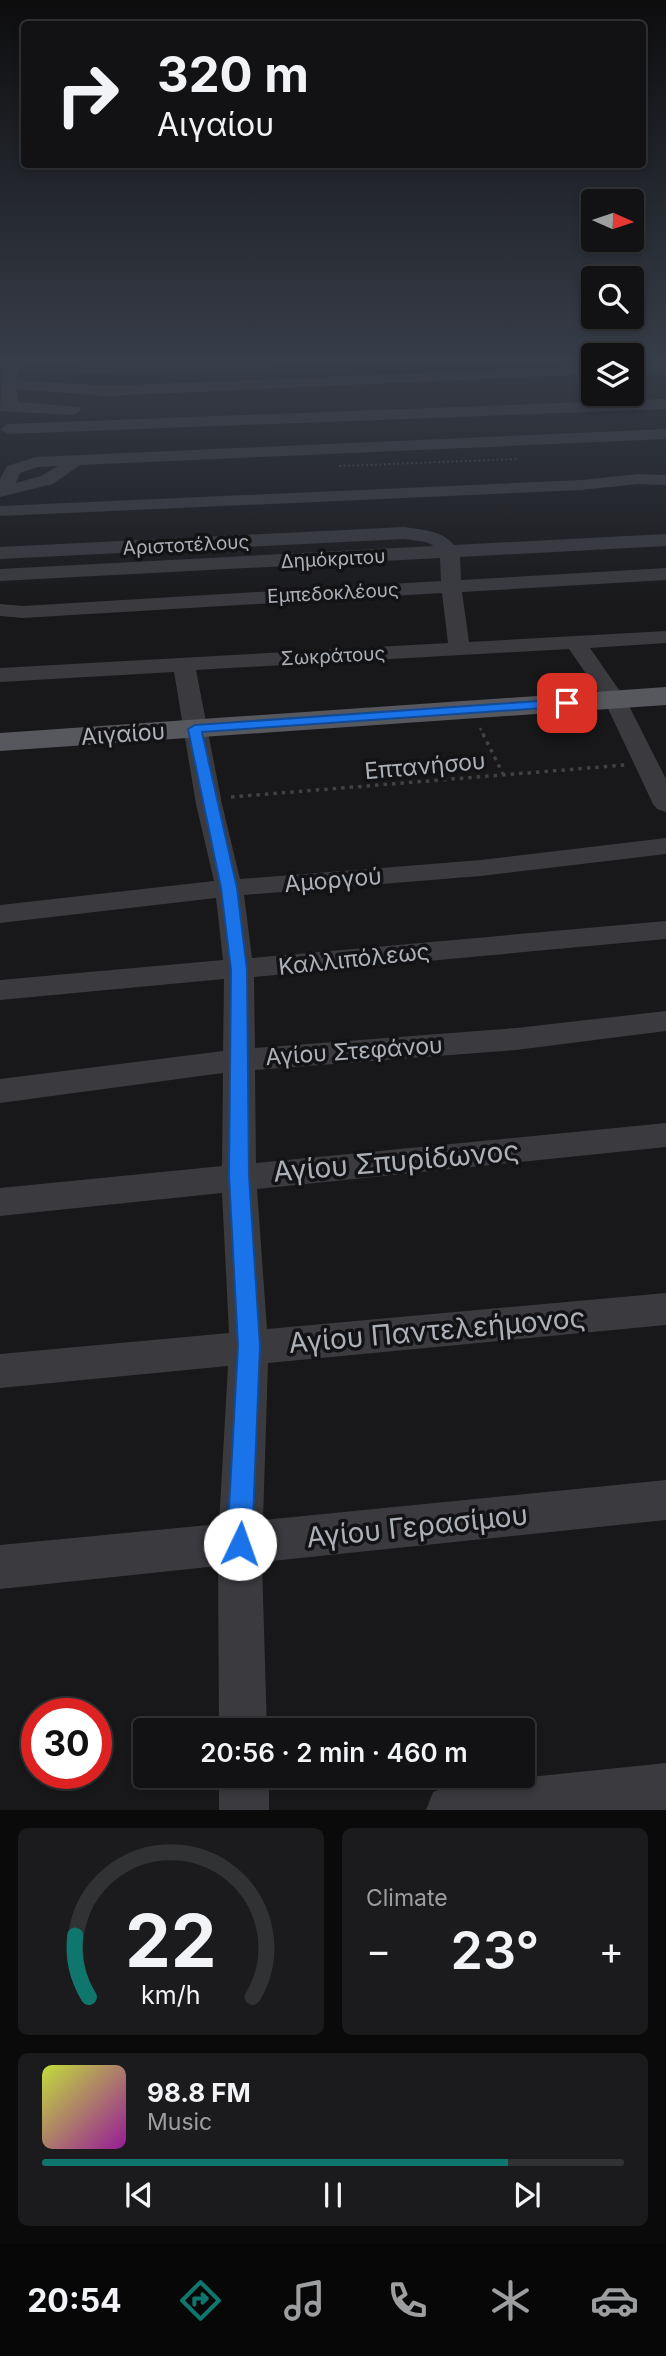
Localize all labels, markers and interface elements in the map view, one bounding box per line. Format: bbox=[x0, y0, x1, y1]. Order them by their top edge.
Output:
text: 320 m bbox=[157, 45, 309, 104]
icon: right bbox=[42, 49, 133, 140]
text: Αιγαίου bbox=[157, 105, 274, 144]
north arrow bbox=[581, 189, 644, 252]
map controls bbox=[581, 189, 644, 406]
button: search bbox=[581, 266, 644, 329]
button: layers bbox=[581, 343, 644, 406]
street label: Αριστοτέλους bbox=[122, 530, 250, 560]
street label: Δημόκριτου bbox=[280, 545, 386, 573]
street label: Εμπεδοκλέους bbox=[267, 578, 399, 608]
street label: Σωκράτους bbox=[280, 642, 386, 670]
pin bbox=[537, 673, 597, 733]
icon: arrive bbox=[548, 684, 586, 722]
street label: Αιγαίου bbox=[80, 717, 166, 751]
street label: Επτανήσου bbox=[363, 747, 487, 785]
street label: Αμοργού bbox=[283, 862, 383, 898]
street label: Καλλιπόλεως bbox=[277, 937, 431, 981]
street label: Αγίου Στεφάνου bbox=[265, 1031, 443, 1071]
street label: Αγίου Σπυρίδωνος bbox=[272, 1133, 520, 1189]
street label: Αγίου Παντελεήμονος bbox=[287, 1300, 587, 1360]
street label: Αγίου Γερασίμου bbox=[305, 1497, 529, 1555]
position arrow bbox=[203, 1507, 277, 1581]
speed limit sign: 30 bbox=[21, 1698, 112, 1789]
text: 20:56 · 2 min · 460 m bbox=[200, 1737, 468, 1768]
text: Climate bbox=[366, 1884, 448, 1912]
text: 22 bbox=[125, 1897, 217, 1986]
text: 23° bbox=[451, 1919, 539, 1982]
text: − bbox=[366, 1927, 391, 1973]
text: + bbox=[599, 1927, 624, 1973]
text: km/h bbox=[141, 1980, 201, 2010]
text: 98.8 FM bbox=[147, 2077, 251, 2108]
text: Music bbox=[147, 2108, 212, 2136]
icon: previous bbox=[120, 2176, 158, 2214]
icon: pause bbox=[314, 2176, 352, 2214]
icon: next bbox=[508, 2176, 546, 2214]
icon: directions bbox=[176, 2276, 225, 2325]
icon: music bbox=[280, 2276, 329, 2325]
icon: phone bbox=[383, 2276, 432, 2325]
icon: climate bbox=[486, 2276, 535, 2325]
icon: car bbox=[590, 2276, 639, 2325]
text: 20:54 bbox=[27, 2281, 122, 2320]

